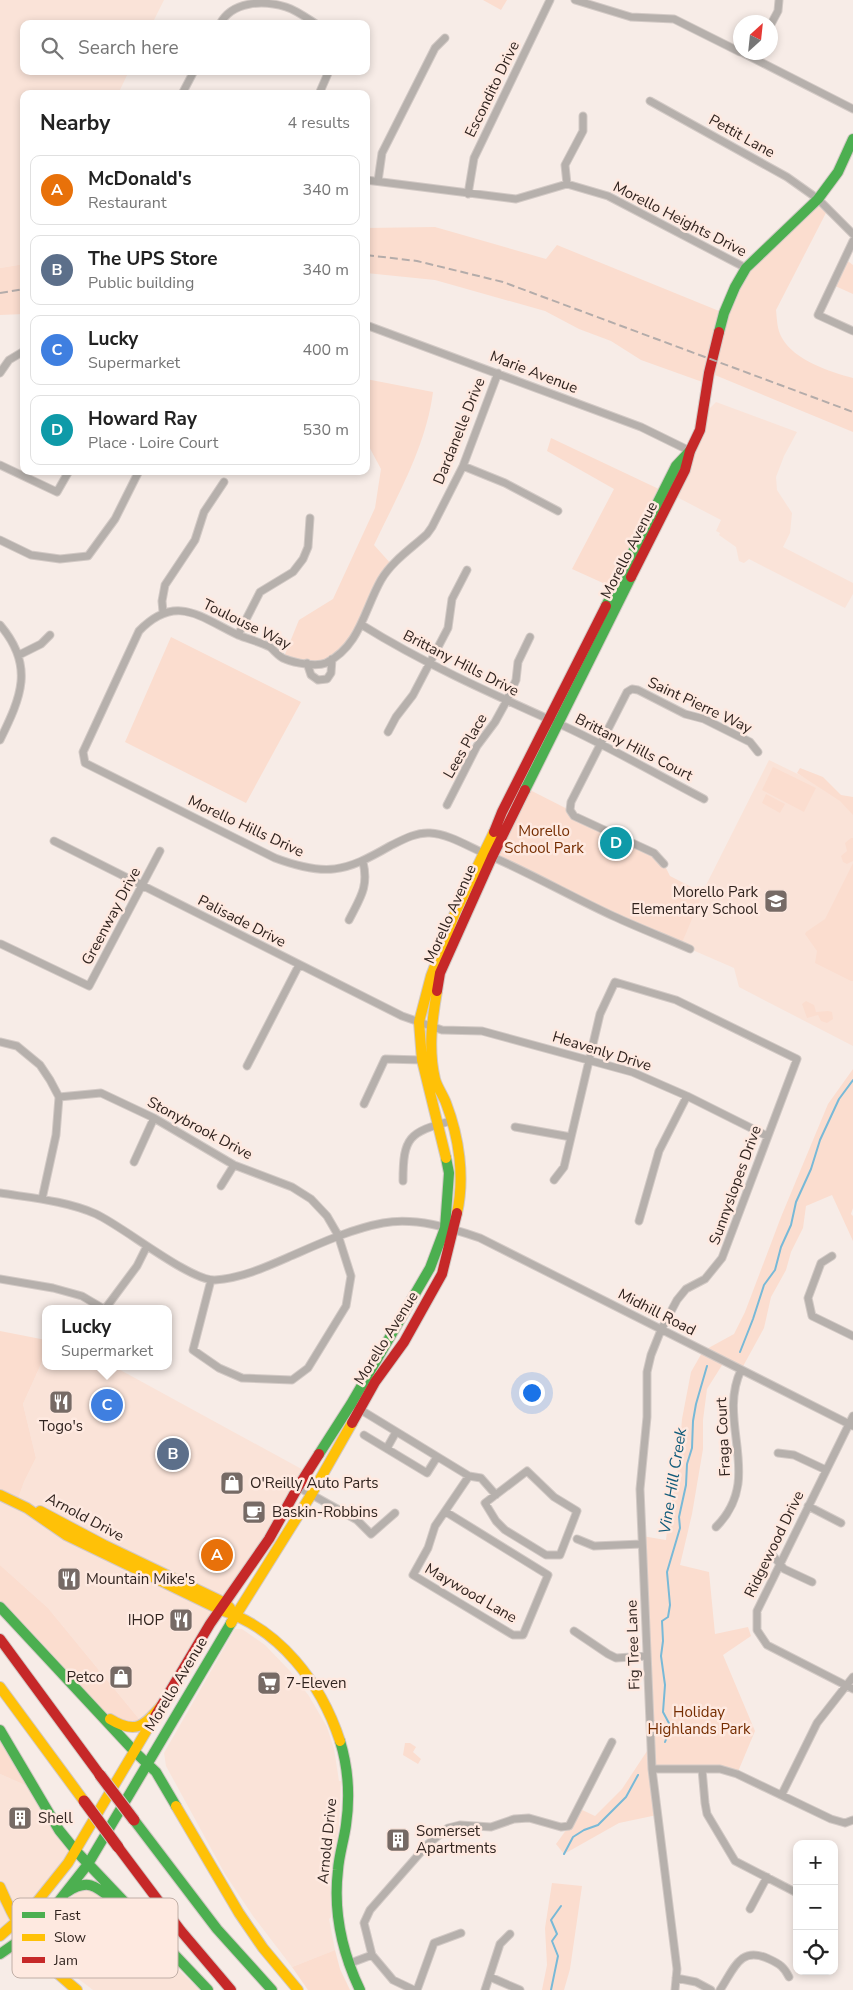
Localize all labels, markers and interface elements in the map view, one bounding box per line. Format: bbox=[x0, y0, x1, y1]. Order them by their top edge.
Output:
north arrow bbox=[733, 15, 778, 60]
search box bbox=[20, 20, 370, 75]
icon: search bbox=[38, 34, 66, 62]
text: Search here bbox=[78, 35, 179, 61]
street label: Escondito Drive bbox=[460, 38, 524, 140]
text: Nearby bbox=[40, 109, 110, 137]
street label: Pettit Lane bbox=[705, 110, 779, 162]
text: 4 results bbox=[288, 112, 350, 134]
text: McDonald's bbox=[88, 166, 192, 192]
street label: Morello Heights Drive bbox=[610, 177, 750, 261]
text: A bbox=[51, 179, 63, 201]
text: 340 m bbox=[302, 179, 349, 201]
text: Restaurant bbox=[88, 192, 167, 214]
text: The UPS Store bbox=[88, 246, 218, 272]
text: B bbox=[51, 259, 63, 281]
text: 340 m bbox=[302, 259, 349, 281]
text: Public building bbox=[88, 272, 194, 294]
text: Lucky bbox=[88, 326, 138, 352]
text: C bbox=[52, 339, 62, 361]
text: 400 m bbox=[302, 339, 349, 361]
street label: Marie Avenue bbox=[487, 346, 581, 398]
text: Supermarket bbox=[88, 352, 180, 374]
street label: Dardanelle Drive bbox=[428, 374, 490, 487]
text: Howard Ray bbox=[88, 406, 197, 432]
text: D bbox=[51, 419, 63, 441]
text: 530 m bbox=[302, 419, 349, 441]
text: Place · Loire Court bbox=[88, 432, 218, 454]
street label: Morello Avenue bbox=[596, 498, 662, 602]
street label: Toulouse Way bbox=[199, 594, 295, 654]
street label: Brittany Hills Drive bbox=[400, 625, 522, 701]
street label: Saint Pierre Way bbox=[645, 672, 756, 738]
street label: Brittany Hills Court bbox=[572, 709, 697, 786]
street label: Lees Place bbox=[438, 710, 492, 782]
street label: Morello Hills Drive bbox=[185, 790, 307, 862]
park label: Morello School Park bbox=[504, 821, 584, 858]
pin: D bbox=[600, 824, 632, 862]
street label: Morello Avenue bbox=[419, 861, 481, 967]
street label: Greenway Drive bbox=[77, 864, 145, 968]
place label: Morello Park Elementary School bbox=[631, 882, 759, 919]
school or university icon: Morello Park Elementary School bbox=[763, 888, 789, 914]
street label: Palisade Drive bbox=[195, 890, 289, 952]
street label: Heavenly Drive bbox=[550, 1026, 654, 1076]
street label: Stonybrook Drive bbox=[144, 1092, 256, 1164]
street label: Sunnyslopes Drive bbox=[704, 1123, 766, 1247]
street label: Midhill Road bbox=[615, 1284, 699, 1340]
street label: Morello Avenue bbox=[349, 1288, 423, 1388]
popup bbox=[42, 1305, 172, 1370]
text: Lucky bbox=[61, 1314, 111, 1340]
text: Supermarket bbox=[61, 1340, 153, 1362]
your location bbox=[519, 1380, 545, 1406]
pin: C bbox=[91, 1386, 123, 1424]
restaurant icon: Togo's bbox=[48, 1389, 74, 1415]
street label: Fraga Court bbox=[711, 1396, 735, 1477]
place label: Togo's bbox=[39, 1416, 83, 1436]
water label: Vine Hill Creek bbox=[654, 1425, 692, 1536]
pin: B bbox=[157, 1435, 189, 1473]
shop icon: O'Reilly Auto Parts bbox=[219, 1470, 245, 1496]
place label: O'Reilly Auto Parts bbox=[250, 1473, 378, 1493]
street label: Ridgewood Drive bbox=[740, 1487, 808, 1601]
street label: Arnold Drive bbox=[42, 1488, 128, 1546]
cafe icon: Baskin-Robbins bbox=[241, 1499, 267, 1525]
place label: Baskin-Robbins bbox=[272, 1502, 378, 1522]
pin: A bbox=[201, 1536, 233, 1574]
street label: Maywood Lane bbox=[421, 1559, 521, 1627]
restaurant icon: Mountain Mike's bbox=[56, 1566, 82, 1592]
place label: Mountain Mike's bbox=[86, 1569, 195, 1589]
street label: Fig Tree Lane bbox=[621, 1600, 645, 1690]
restaurant icon: IHOP bbox=[168, 1607, 194, 1633]
place label: IHOP bbox=[128, 1610, 164, 1630]
street label: Morello Avenue bbox=[140, 1633, 212, 1735]
shop icon: Petco bbox=[108, 1664, 134, 1690]
place label: Petco bbox=[67, 1667, 104, 1687]
supermarket icon: 7-Eleven bbox=[256, 1670, 282, 1696]
place label: 7-Eleven bbox=[286, 1673, 346, 1693]
park label: Holiday Highlands Park bbox=[648, 1702, 751, 1739]
street label: Arnold Drive bbox=[313, 1797, 341, 1885]
building icon: Shell bbox=[7, 1805, 33, 1831]
place label: Shell bbox=[38, 1808, 73, 1828]
place label: Somerset Apartments bbox=[416, 1821, 496, 1858]
building icon: Somerset Apartments bbox=[385, 1827, 411, 1853]
map controls bbox=[793, 1840, 838, 1975]
button: + bbox=[793, 1840, 838, 1885]
button: − bbox=[793, 1885, 838, 1930]
legend bbox=[12, 1898, 178, 1978]
text: Fast bbox=[54, 1906, 80, 1925]
text: Slow bbox=[54, 1928, 86, 1947]
button: locate bbox=[793, 1930, 838, 1975]
text: Jam bbox=[53, 1951, 78, 1970]

